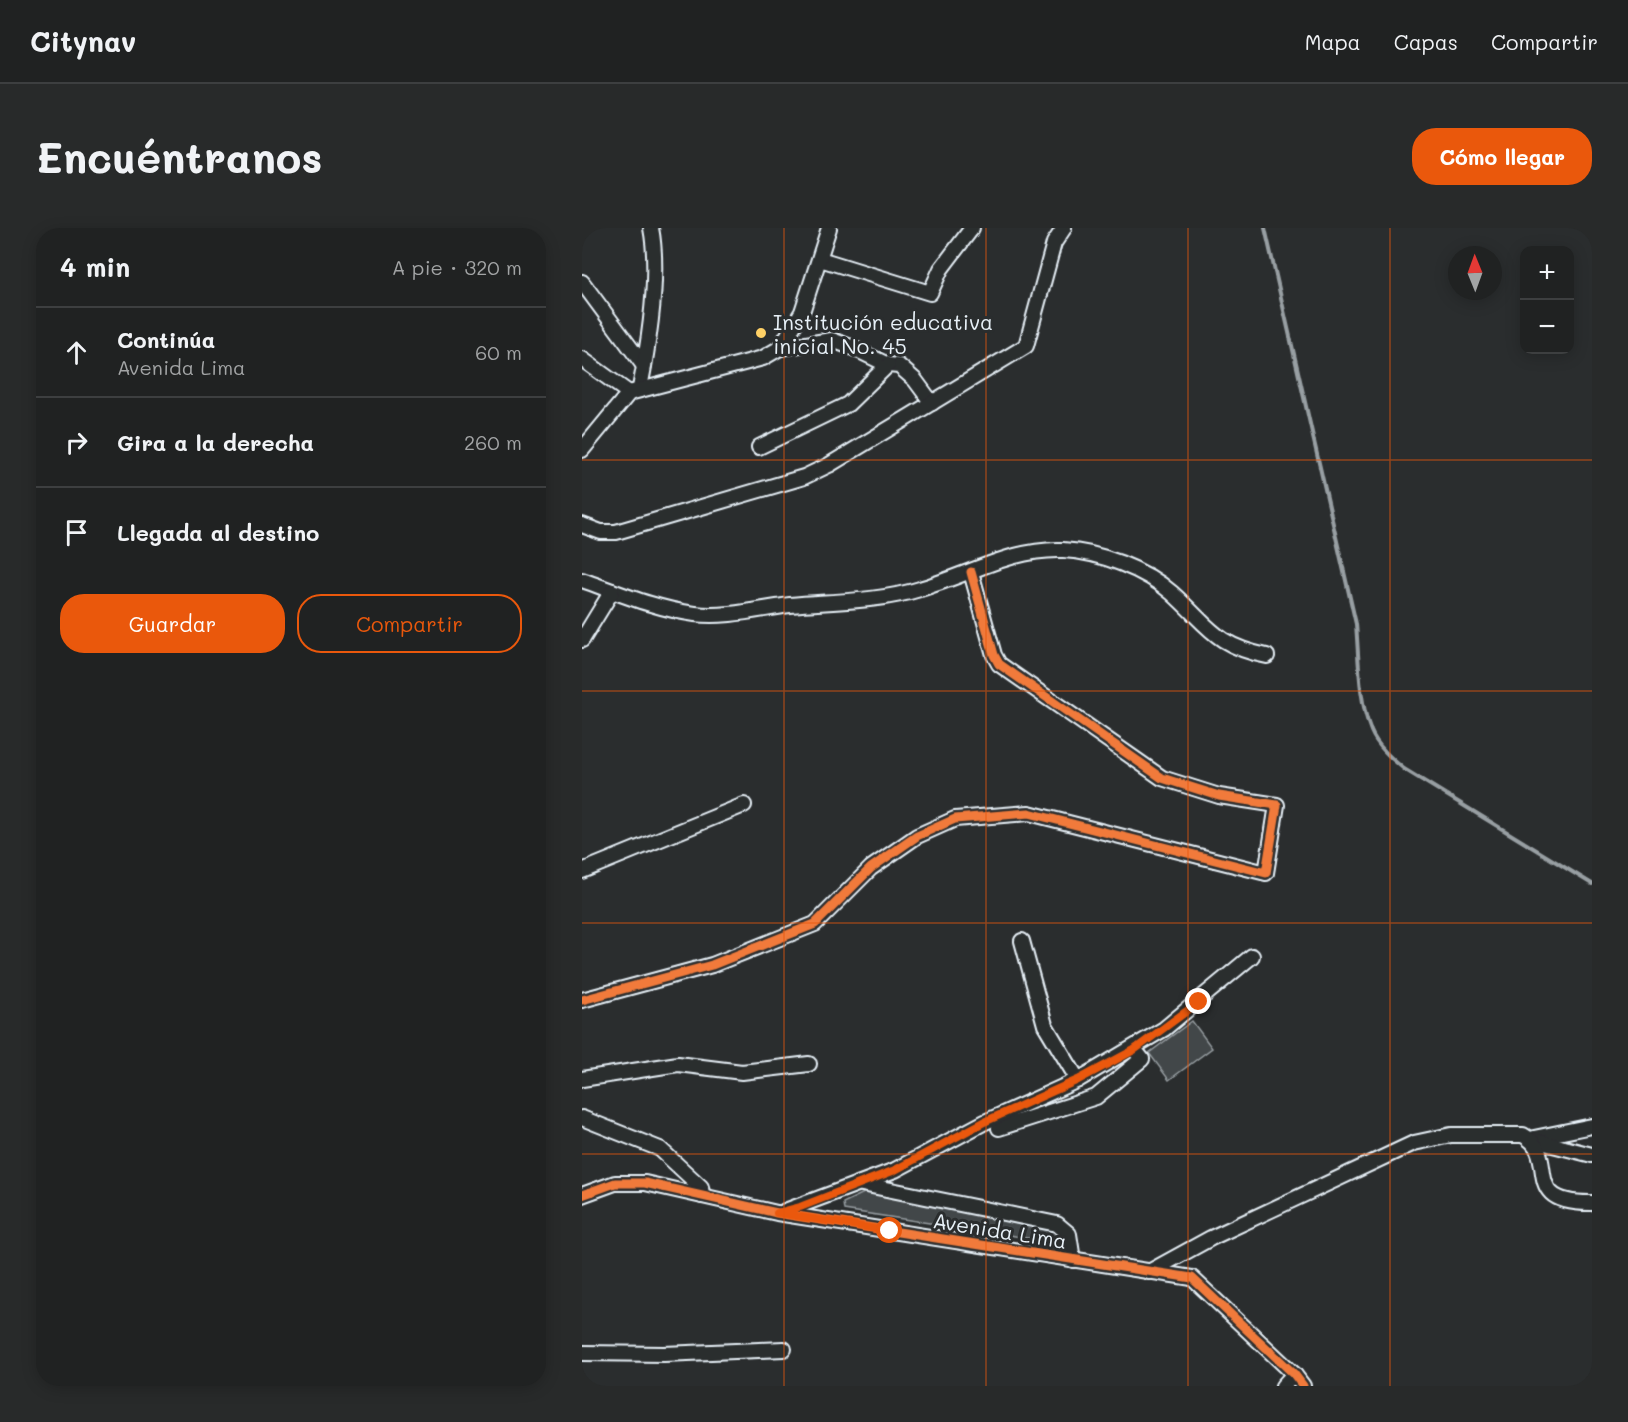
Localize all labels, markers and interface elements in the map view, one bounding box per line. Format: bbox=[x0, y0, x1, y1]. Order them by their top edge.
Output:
text: Citynav bbox=[30, 23, 136, 59]
text: Mapa bbox=[1305, 28, 1361, 55]
text: Capas bbox=[1394, 28, 1458, 55]
text: Compartir bbox=[1491, 28, 1598, 55]
button: Cómo llegar bbox=[1412, 128, 1592, 185]
text: Encuéntranos bbox=[36, 129, 322, 184]
north arrow bbox=[1448, 246, 1502, 300]
map controls bbox=[1520, 246, 1574, 354]
button: + bbox=[1520, 246, 1574, 300]
text: 4 min bbox=[60, 250, 130, 284]
text: A pie · 320 m bbox=[392, 254, 522, 280]
button: − bbox=[1520, 300, 1574, 354]
place label: Institución educativa inicial No. 45 bbox=[773, 308, 993, 359]
text: Continúa bbox=[117, 325, 215, 354]
marker: Institución educativa inicial No. 45 bbox=[754, 326, 768, 340]
icon: ahead bbox=[60, 336, 93, 369]
text: 60 m bbox=[475, 339, 522, 365]
text: Avenida Lima bbox=[117, 354, 246, 380]
icon: right bbox=[60, 426, 93, 459]
text: Gira a la derecha bbox=[117, 428, 314, 457]
text: 260 m bbox=[464, 429, 522, 455]
icon: arrive bbox=[60, 516, 93, 549]
text: Llegada al destino bbox=[117, 518, 319, 547]
button: Guardar bbox=[60, 594, 285, 653]
button: Compartir bbox=[297, 594, 522, 653]
route end bbox=[1185, 988, 1211, 1014]
street label: Avenida Lima bbox=[931, 1206, 1069, 1254]
route start bbox=[876, 1217, 902, 1243]

